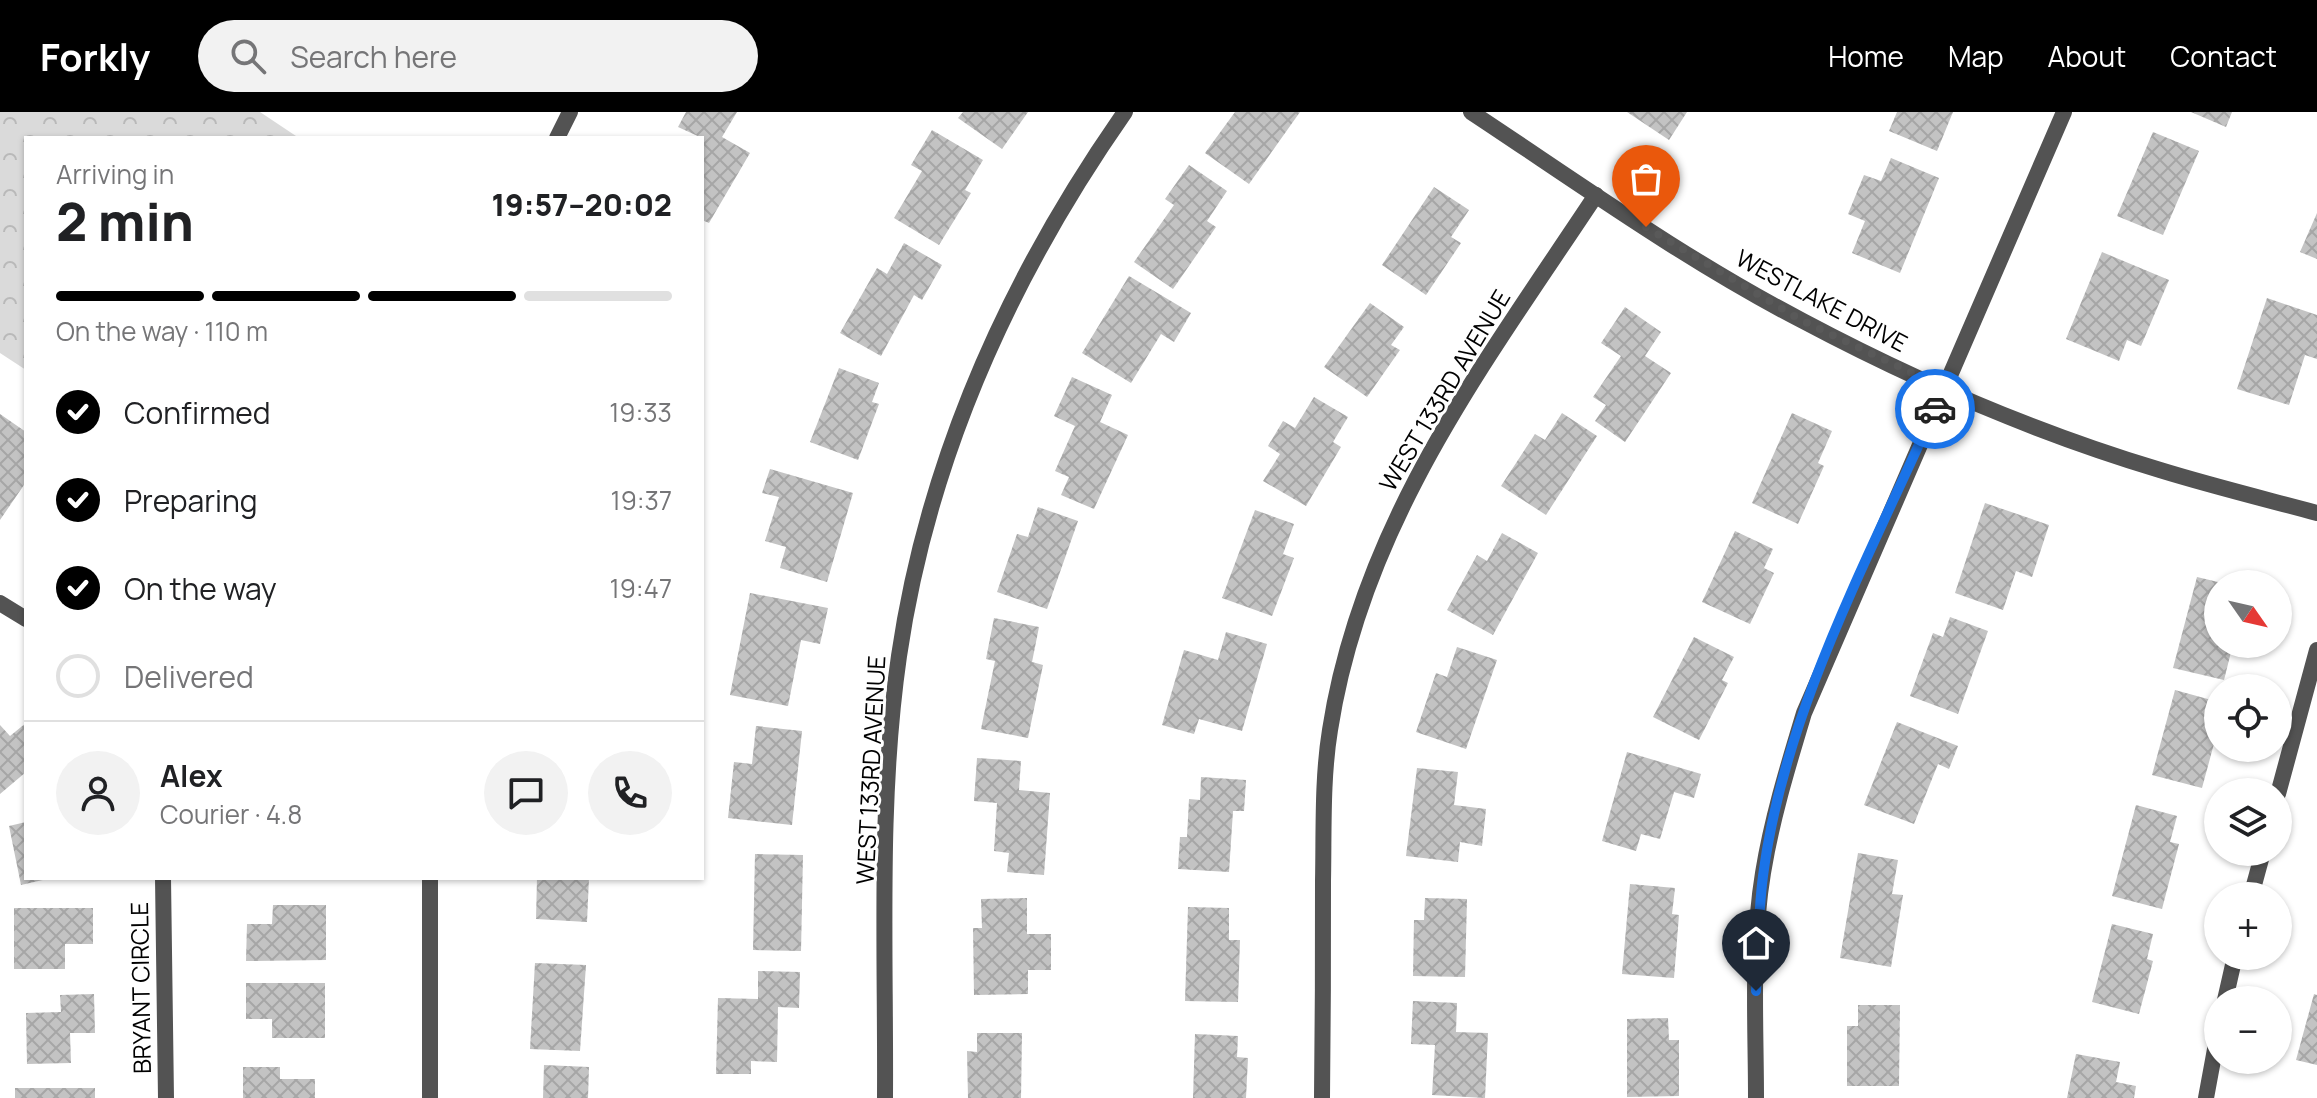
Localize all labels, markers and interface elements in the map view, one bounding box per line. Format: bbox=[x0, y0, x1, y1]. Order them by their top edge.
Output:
search box bbox=[198, 20, 758, 92]
text: Forkly bbox=[40, 30, 150, 82]
icon: search bbox=[226, 34, 270, 78]
text: Search here bbox=[290, 36, 457, 77]
text: Home bbox=[1828, 37, 1904, 75]
text: Map bbox=[1948, 37, 2004, 75]
text: About bbox=[2048, 37, 2126, 75]
text: Contact bbox=[2170, 37, 2277, 75]
pin bbox=[1612, 145, 1680, 227]
text: Arriving in bbox=[56, 156, 174, 192]
icon: bag bbox=[1624, 157, 1668, 201]
text: 19:57–20:02 bbox=[491, 184, 672, 225]
text: 2 min bbox=[56, 186, 194, 257]
street label: WESTLAKE DRIVE bbox=[1730, 241, 1914, 359]
street label: WEST 133RD AVENUE bbox=[1371, 283, 1517, 497]
text: On the way · 110 m bbox=[56, 313, 268, 349]
courier bbox=[1895, 369, 1975, 449]
icon: car bbox=[1913, 387, 1957, 431]
icon: check bbox=[56, 390, 100, 434]
text: Confirmed bbox=[124, 392, 271, 433]
text: 19:33 bbox=[609, 394, 672, 430]
icon: check bbox=[56, 478, 100, 522]
text: Preparing bbox=[124, 480, 258, 521]
text: 19:37 bbox=[611, 482, 672, 518]
icon: check bbox=[56, 566, 100, 610]
text: On the way bbox=[124, 568, 277, 609]
text: 19:47 bbox=[610, 570, 672, 606]
north arrow bbox=[2204, 570, 2292, 658]
map controls bbox=[2204, 570, 2292, 1074]
street label: WEST 133RD AVENUE bbox=[848, 655, 892, 885]
text: Delivered bbox=[124, 656, 254, 697]
button: locate bbox=[2204, 674, 2292, 762]
button: person bbox=[56, 751, 140, 835]
button: chat bbox=[484, 751, 568, 835]
button: phone bbox=[588, 751, 672, 835]
text: Alex bbox=[160, 755, 223, 796]
button: layers bbox=[2204, 778, 2292, 866]
text: Courier · 4.8 bbox=[160, 796, 302, 832]
button: + bbox=[2204, 882, 2292, 970]
street label: BRYANT CIRCLE bbox=[122, 902, 158, 1074]
pin bbox=[1722, 909, 1790, 991]
icon: home bbox=[1734, 921, 1778, 965]
button: − bbox=[2204, 986, 2292, 1074]

